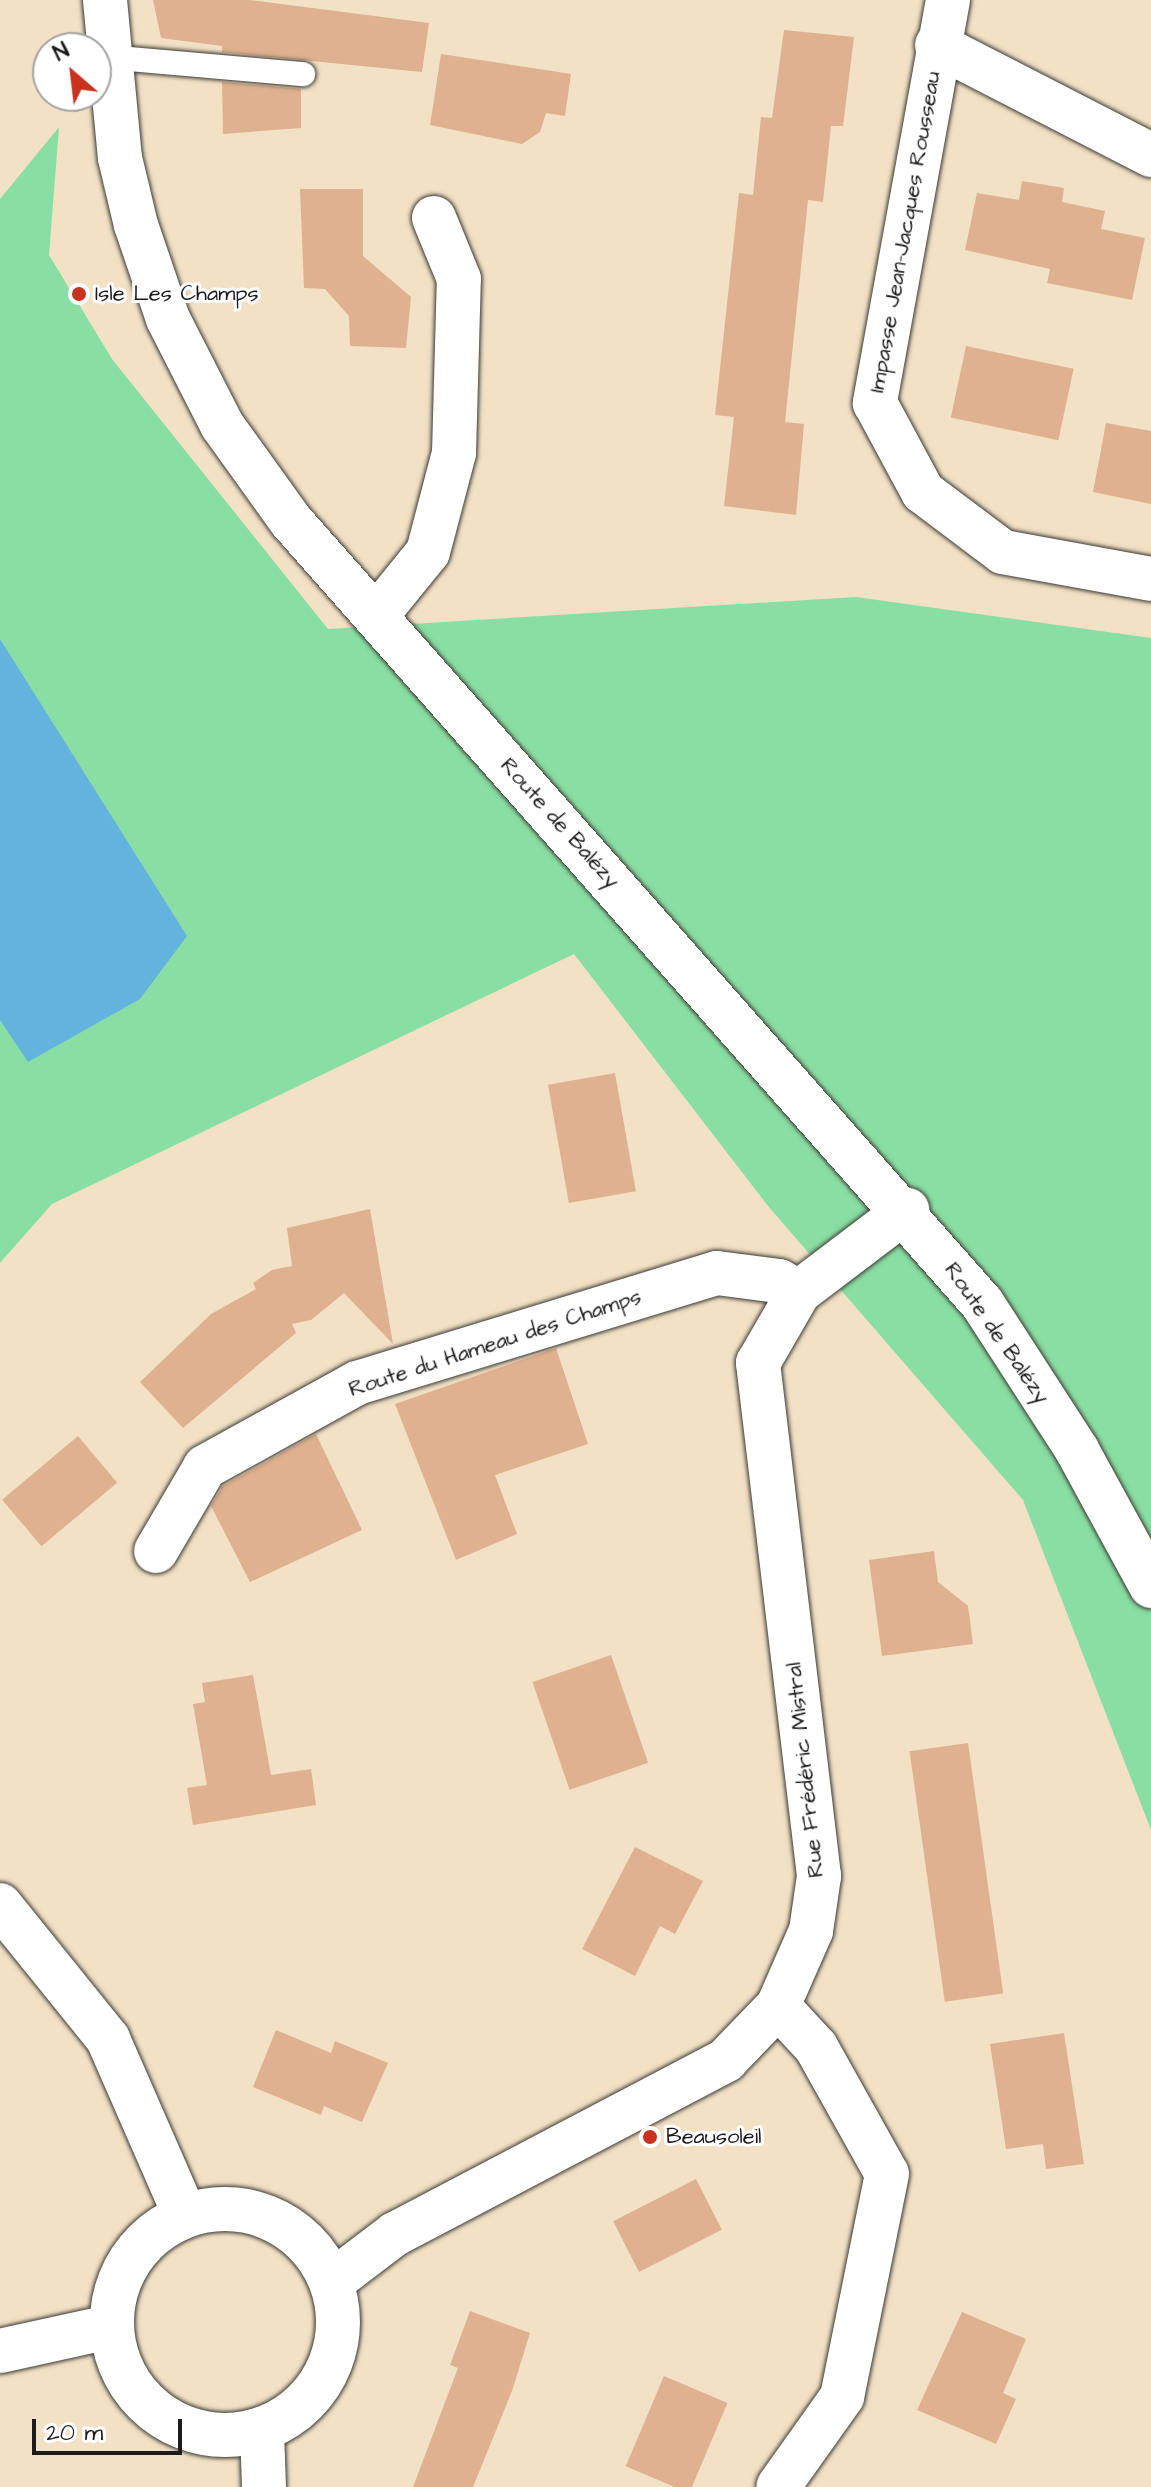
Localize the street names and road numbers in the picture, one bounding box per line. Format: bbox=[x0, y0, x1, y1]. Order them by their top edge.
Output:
street label: Impasse Jean-Jacques Rousseau bbox=[864, 69, 946, 395]
street label: Route de Balézy bbox=[495, 752, 625, 894]
street label: Route de Balézy bbox=[939, 1257, 1055, 1409]
street label: Route du Hameau des Champs bbox=[345, 1283, 645, 1403]
street label: Rue Frédéric Mistral bbox=[781, 1661, 829, 1879]

